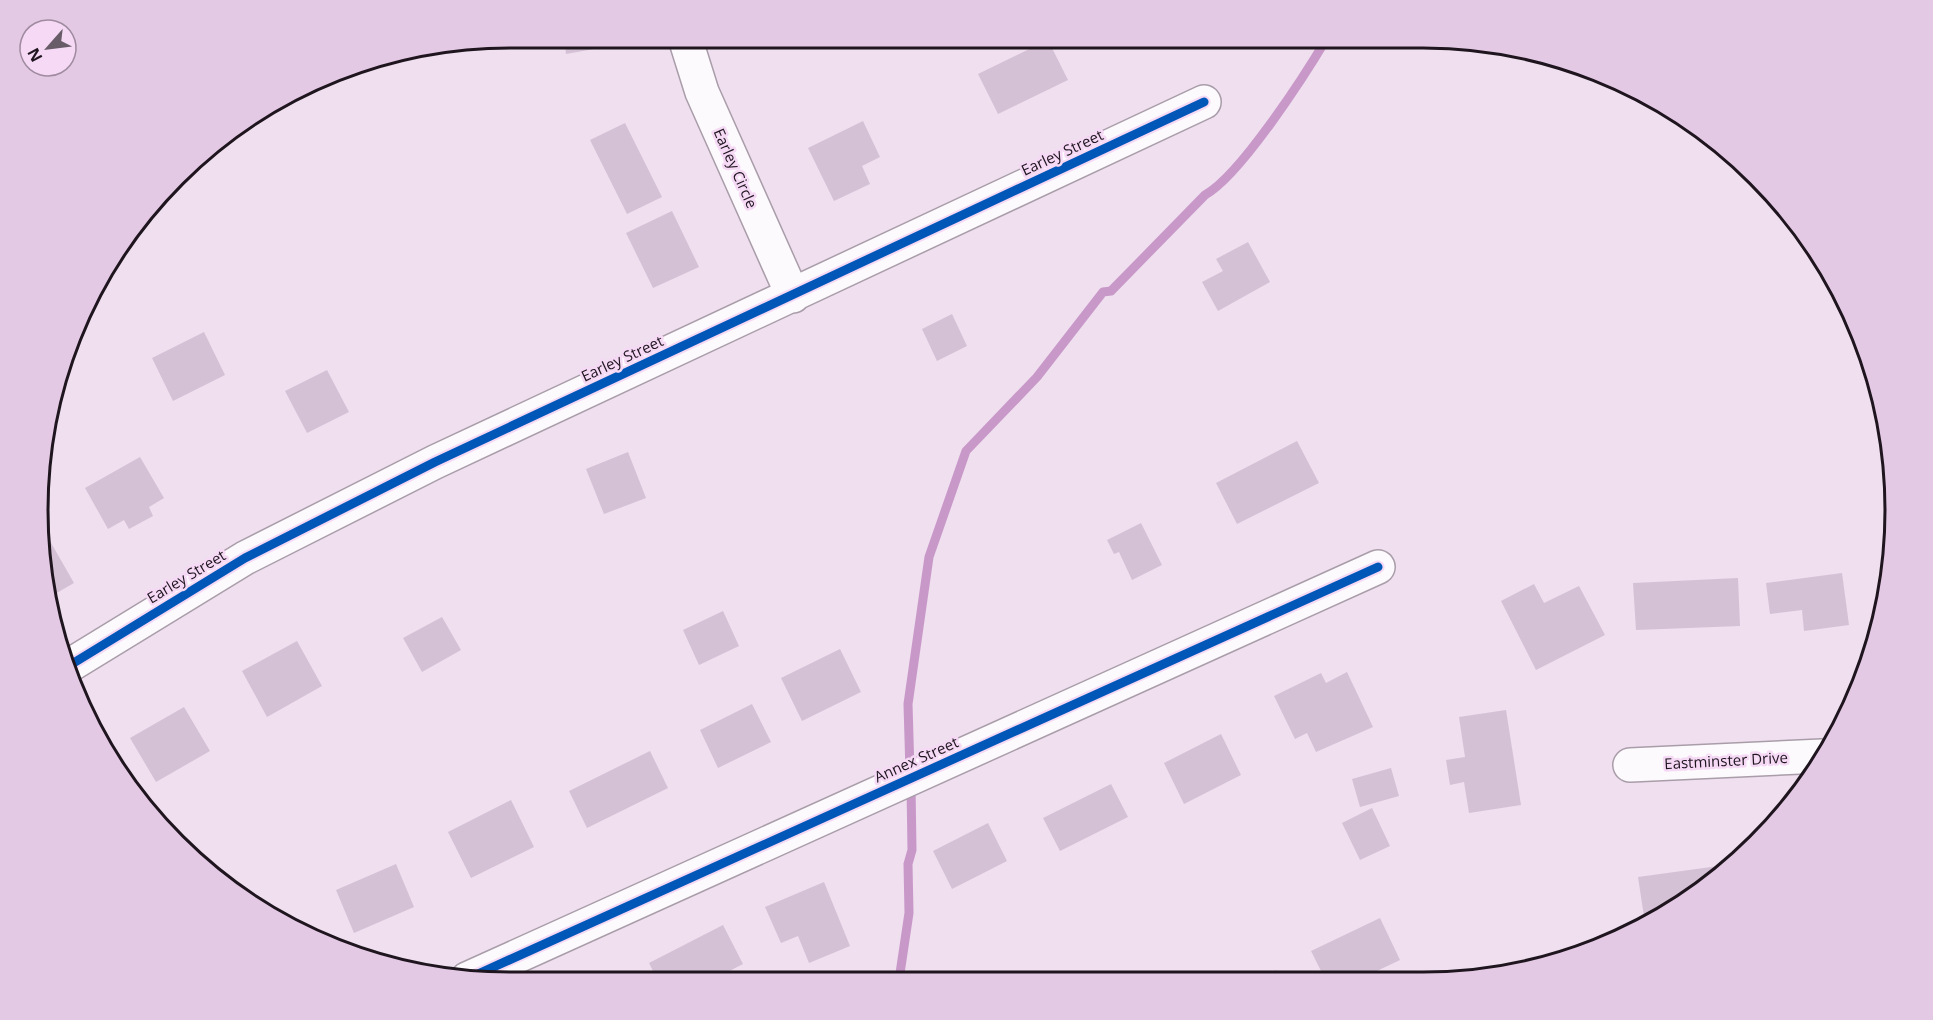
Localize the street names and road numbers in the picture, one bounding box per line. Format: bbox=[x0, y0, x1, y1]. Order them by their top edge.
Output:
street label: Earley Street bbox=[1018, 124, 1106, 180]
street label: Earley Circle bbox=[710, 125, 762, 211]
street label: Earley Street bbox=[578, 330, 666, 386]
street label: Earley Street bbox=[143, 545, 229, 607]
street label: Annex Street bbox=[871, 732, 961, 786]
street label: Eastminster Drive bbox=[1664, 747, 1788, 773]

